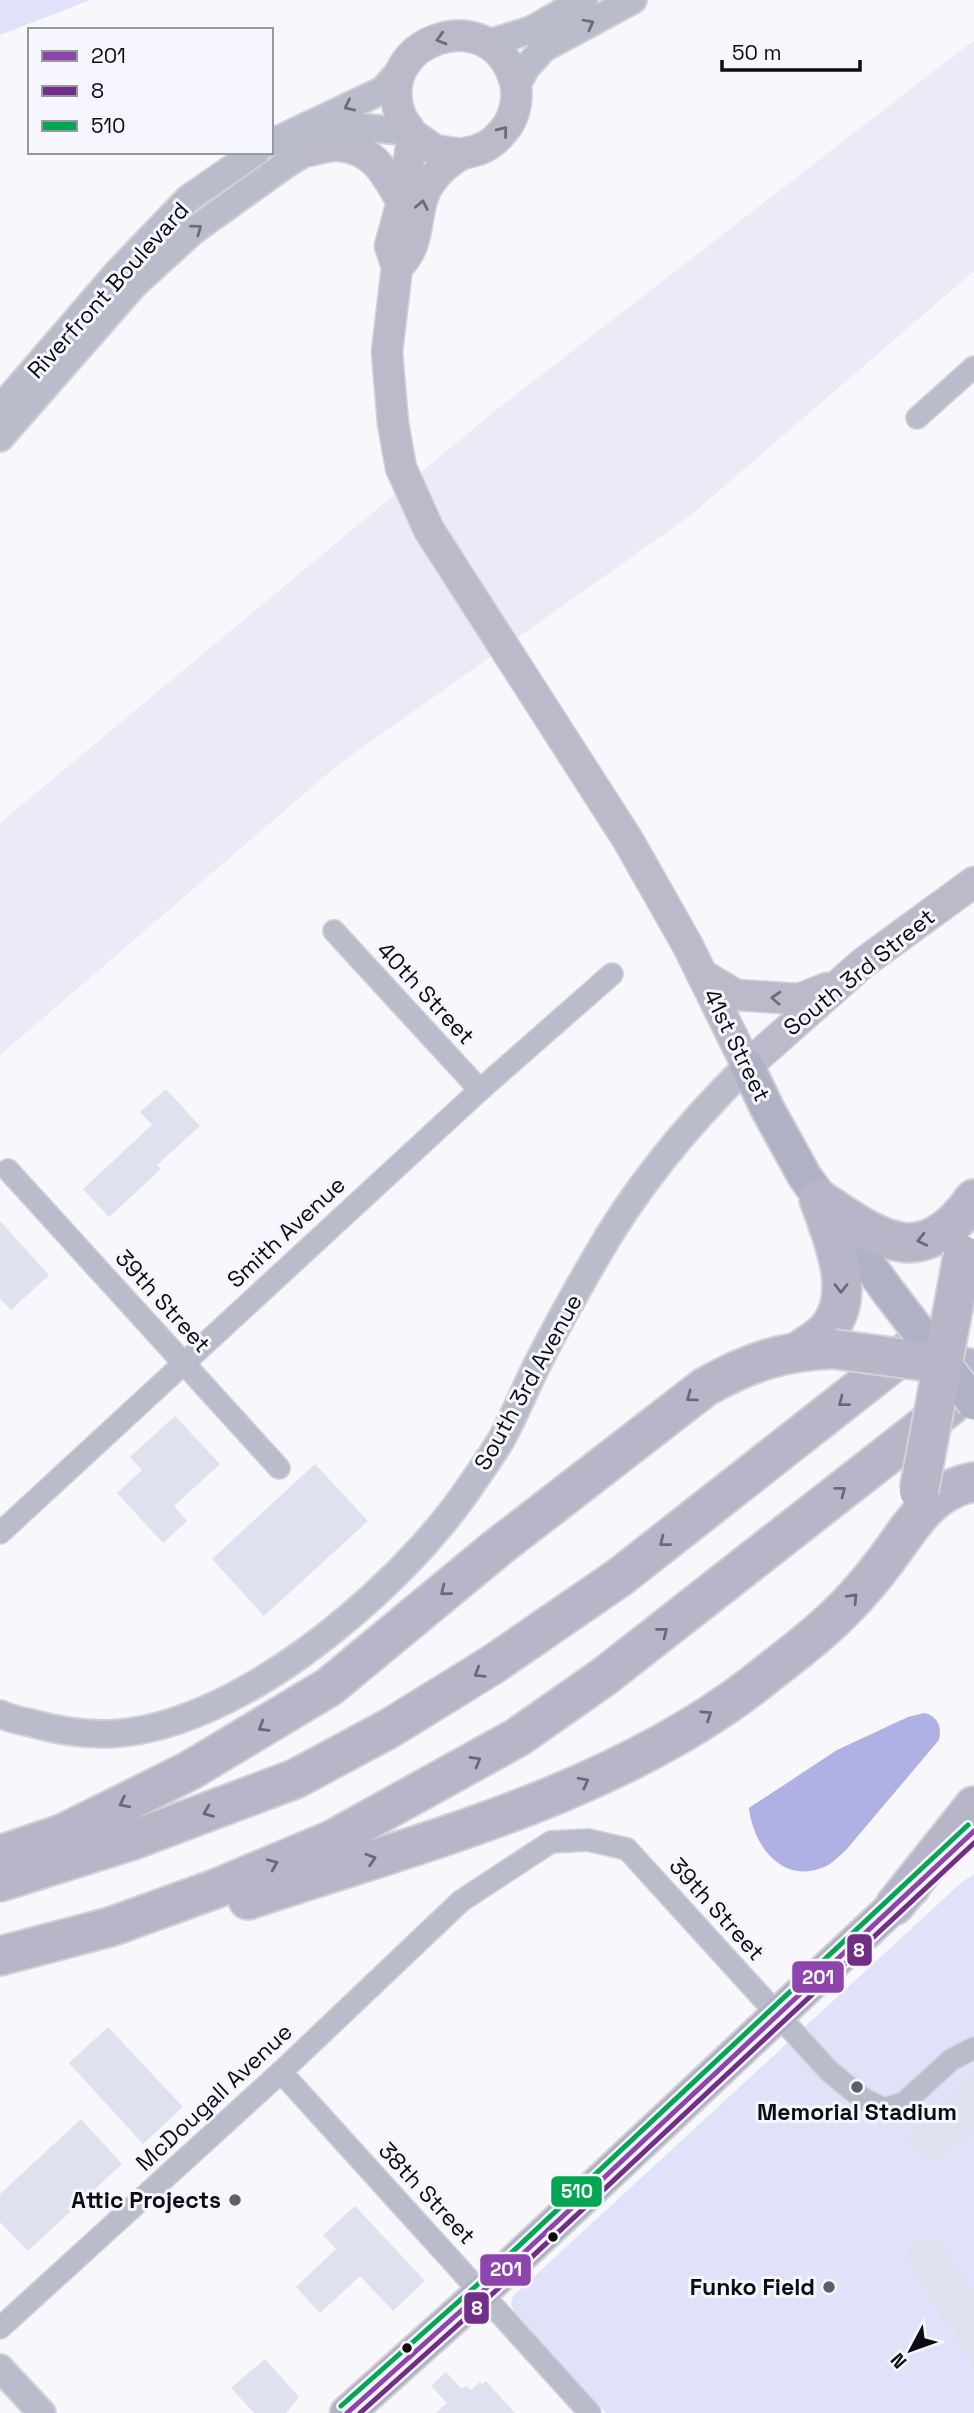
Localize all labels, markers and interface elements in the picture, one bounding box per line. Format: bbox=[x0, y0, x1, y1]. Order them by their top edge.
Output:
one-way arrow bbox=[581, 19, 594, 32]
legend bbox=[28, 28, 273, 154]
scale bar bbox=[722, 28, 860, 72]
one-way arrow bbox=[436, 30, 448, 45]
text: 50 m bbox=[732, 39, 782, 66]
text: 201 bbox=[91, 42, 126, 69]
text: 8 bbox=[91, 77, 104, 104]
one-way arrow bbox=[343, 98, 356, 112]
text: 510 bbox=[91, 112, 126, 139]
one-way arrow bbox=[494, 126, 507, 138]
street label: Riverfront Boulevard bbox=[21, 195, 195, 385]
one-way arrow bbox=[413, 199, 428, 211]
one-way arrow bbox=[189, 225, 202, 237]
street label: South 3rd Street bbox=[777, 902, 941, 1042]
street label: 40th Street bbox=[371, 935, 481, 1051]
street label: 41st Street bbox=[697, 984, 777, 1106]
one-way arrow bbox=[770, 991, 781, 1006]
street label: Smith Avenue bbox=[221, 1170, 351, 1294]
one-way arrow bbox=[916, 1231, 928, 1246]
street label: 39th Street bbox=[109, 1243, 217, 1359]
one-way arrow bbox=[833, 1283, 849, 1294]
street label: South 3rd Avenue bbox=[467, 1289, 589, 1475]
one-way arrow bbox=[686, 1389, 699, 1402]
one-way arrow bbox=[839, 1393, 851, 1406]
one-way arrow bbox=[833, 1487, 846, 1499]
one-way arrow bbox=[660, 1534, 673, 1546]
one-way arrow bbox=[440, 1583, 452, 1596]
one-way arrow bbox=[845, 1594, 858, 1607]
one-way arrow bbox=[655, 1627, 667, 1640]
one-way arrow bbox=[473, 1665, 486, 1678]
one-way arrow bbox=[700, 1711, 713, 1724]
one-way arrow bbox=[257, 1718, 270, 1731]
one-way arrow bbox=[468, 1756, 481, 1769]
one-way arrow bbox=[577, 1776, 590, 1790]
one-way arrow bbox=[119, 1795, 131, 1809]
one-way arrow bbox=[202, 1803, 214, 1817]
street label: 39th Street bbox=[663, 1851, 771, 1967]
one-way arrow bbox=[364, 1853, 376, 1867]
one-way arrow bbox=[267, 1859, 279, 1873]
line badge: 8 bbox=[846, 1933, 873, 1967]
text: 8 bbox=[853, 1938, 865, 1963]
line badge: 201 bbox=[791, 1960, 845, 1994]
text: 201 bbox=[802, 1965, 834, 1990]
street label: McDougall Avenue bbox=[129, 2017, 299, 2177]
marker: Memorial Stadium bbox=[849, 2079, 865, 2095]
place label: Memorial Stadium bbox=[757, 2097, 957, 2127]
street label: 38th Street bbox=[372, 2136, 482, 2250]
line badge: 510 bbox=[550, 2175, 603, 2208]
text: 510 bbox=[561, 2179, 593, 2204]
place label: Attic Projects bbox=[71, 2185, 221, 2215]
marker: Attic Projects bbox=[227, 2192, 243, 2208]
unlabelled marker bbox=[546, 2230, 560, 2244]
line badge: 201 bbox=[479, 2253, 532, 2287]
text: 201 bbox=[490, 2257, 522, 2282]
place label: Funko Field bbox=[690, 2272, 815, 2302]
marker: Funko Field bbox=[821, 2279, 837, 2295]
line badge: 8 bbox=[463, 2291, 490, 2325]
text: 8 bbox=[471, 2296, 483, 2321]
north arrow bbox=[876, 2315, 946, 2385]
unlabelled marker bbox=[400, 2341, 414, 2355]
text: N bbox=[885, 2348, 912, 2374]

